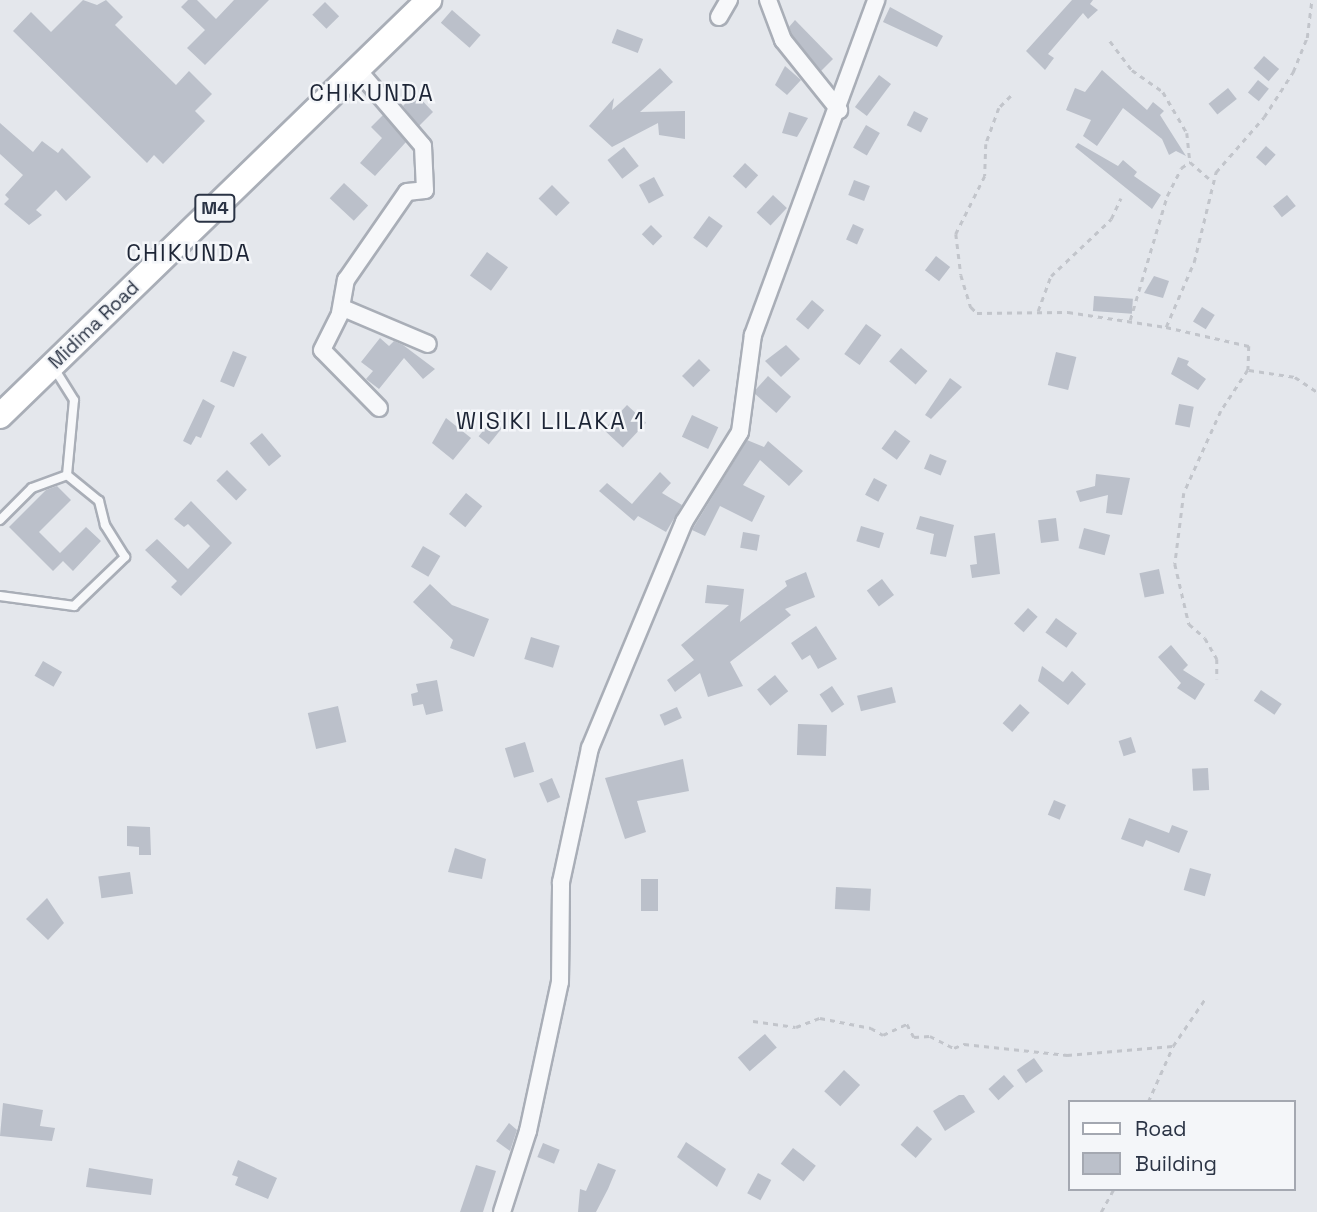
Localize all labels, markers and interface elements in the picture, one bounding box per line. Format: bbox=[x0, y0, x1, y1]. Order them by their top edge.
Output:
district label: CHIKUNDA bbox=[310, 79, 434, 107]
road number: M4 bbox=[194, 194, 236, 223]
district label: CHIKUNDA bbox=[127, 239, 251, 267]
street label: Midima Road bbox=[44, 276, 144, 374]
district label: WISIKI LILAKA 1 bbox=[458, 407, 644, 435]
legend bbox=[1068, 1100, 1296, 1191]
text: Road bbox=[1135, 1115, 1187, 1142]
text: Building bbox=[1135, 1150, 1217, 1177]

